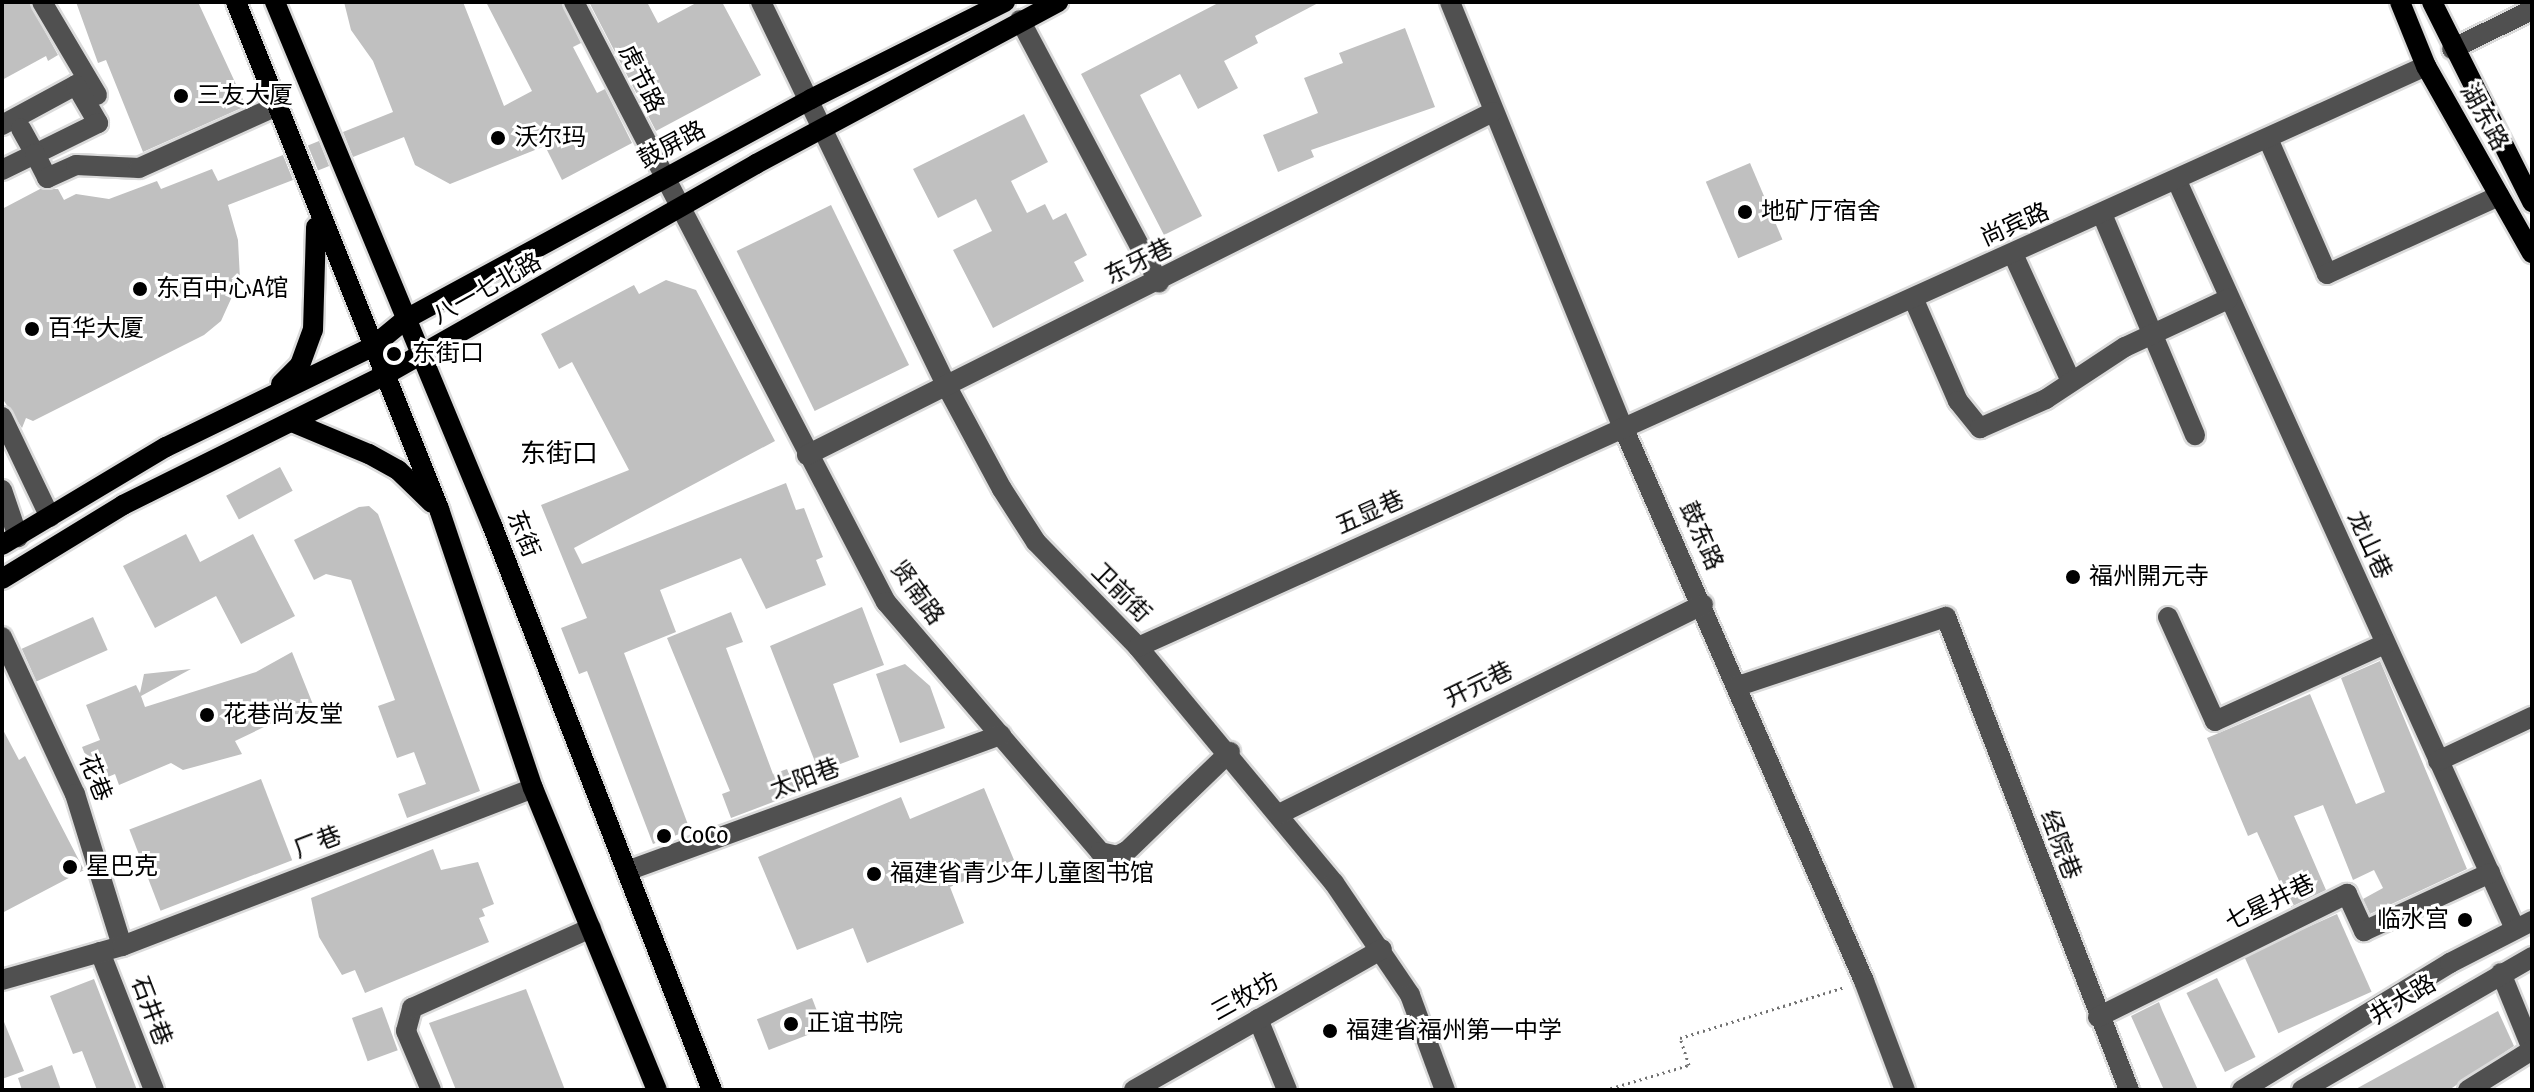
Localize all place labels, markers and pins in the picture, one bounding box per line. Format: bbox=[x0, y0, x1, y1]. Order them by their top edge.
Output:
place label: 三友大厦 bbox=[197, 82, 293, 110]
marker: 三友大厦 bbox=[172, 87, 190, 105]
place label: 沃尔玛 bbox=[514, 124, 586, 152]
marker: 沃尔玛 bbox=[489, 129, 507, 147]
place label: 地矿厅宿舍 bbox=[1761, 198, 1881, 226]
marker: 地矿厅宿舍 bbox=[1736, 203, 1754, 221]
place label: 东百中心A馆 bbox=[156, 275, 289, 303]
marker: 东百中心A馆 bbox=[131, 280, 149, 298]
place label: 百华大厦 bbox=[48, 315, 144, 343]
marker: 百华大厦 bbox=[23, 320, 41, 338]
place label: 东街口 bbox=[412, 340, 484, 368]
marker: 东街口 bbox=[383, 343, 405, 365]
place label: 福州開元寺 bbox=[2089, 563, 2209, 591]
marker: 福州開元寺 bbox=[2064, 568, 2082, 586]
place label: 花巷尚友堂 bbox=[223, 701, 343, 729]
marker: 花巷尚友堂 bbox=[198, 706, 216, 724]
place label: CoCo bbox=[680, 822, 729, 850]
marker: CoCo bbox=[655, 827, 673, 845]
place label: 星巴克 bbox=[86, 853, 158, 881]
marker: 星巴克 bbox=[61, 858, 79, 876]
place label: 福建省青少年儿童图书馆 bbox=[890, 860, 1154, 888]
marker: 福建省青少年儿童图书馆 bbox=[865, 865, 883, 883]
place label: 临水宫 bbox=[2377, 906, 2449, 934]
marker: 临水宫 bbox=[2456, 911, 2474, 929]
place label: 正谊书院 bbox=[807, 1010, 903, 1038]
marker: 正谊书院 bbox=[782, 1015, 800, 1033]
place label: 福建省福州第一中学 bbox=[1346, 1017, 1562, 1045]
marker: 福建省福州第一中学 bbox=[1321, 1022, 1339, 1040]

